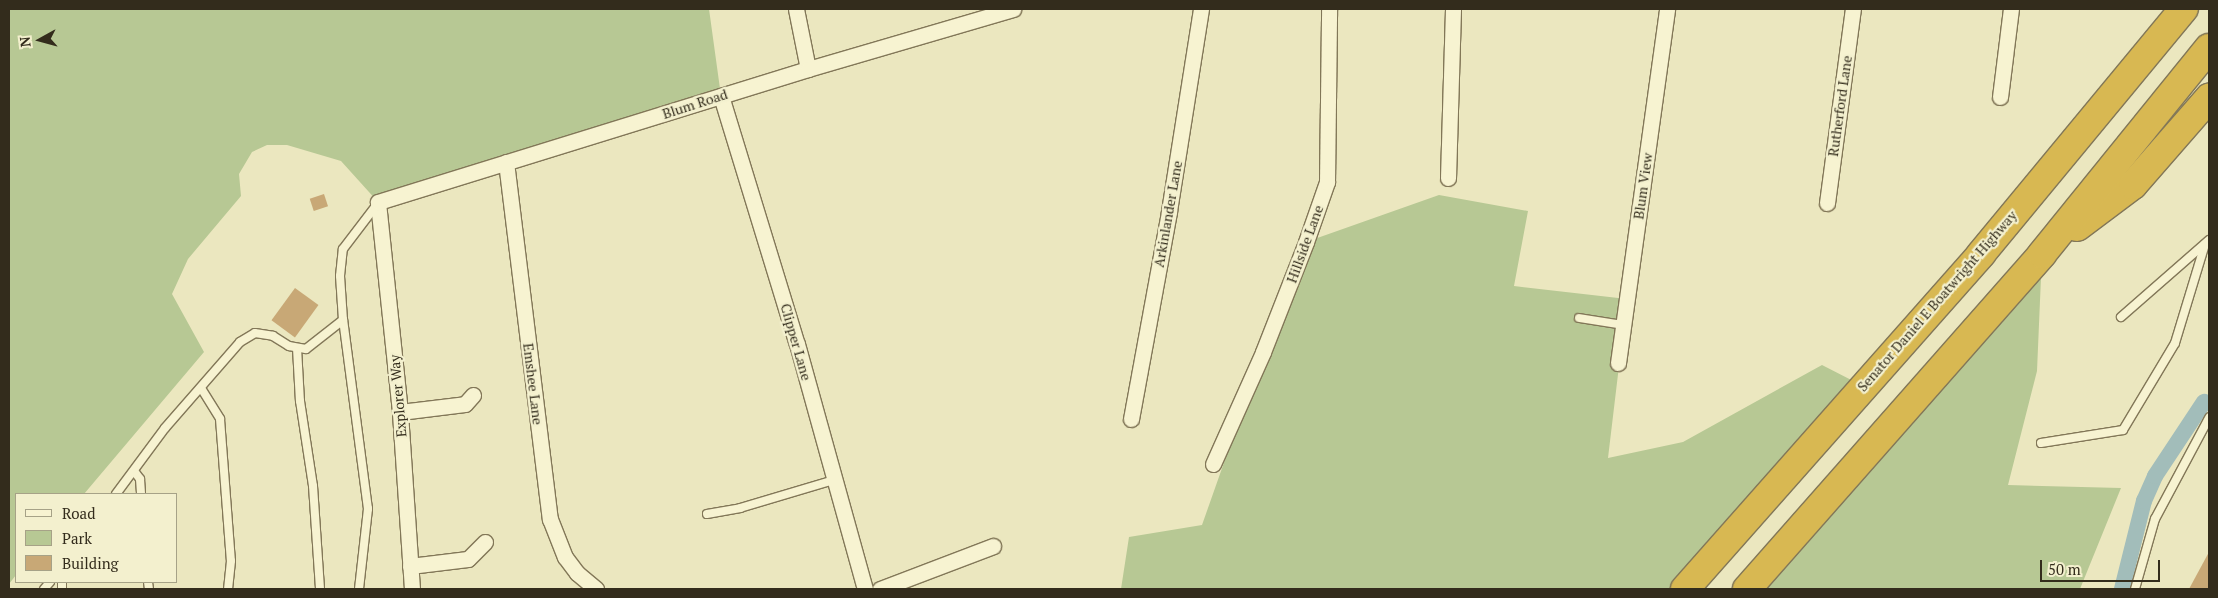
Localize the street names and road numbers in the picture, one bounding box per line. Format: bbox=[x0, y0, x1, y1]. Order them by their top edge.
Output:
street label: Rutherford Lane bbox=[1825, 54, 1855, 158]
street label: Blum Road bbox=[660, 86, 730, 122]
street label: Blum View bbox=[1630, 151, 1656, 221]
street label: Arkinlander Lane bbox=[1150, 159, 1186, 269]
street label: Hillside Lane bbox=[1283, 203, 1327, 285]
street label: Senator Daniel E Boatwright Highway bbox=[1854, 207, 2020, 395]
street label: Clipper Lane bbox=[777, 302, 815, 382]
street label: Emshee Lane bbox=[520, 342, 546, 426]
street label: Explorer Way bbox=[386, 354, 410, 438]

